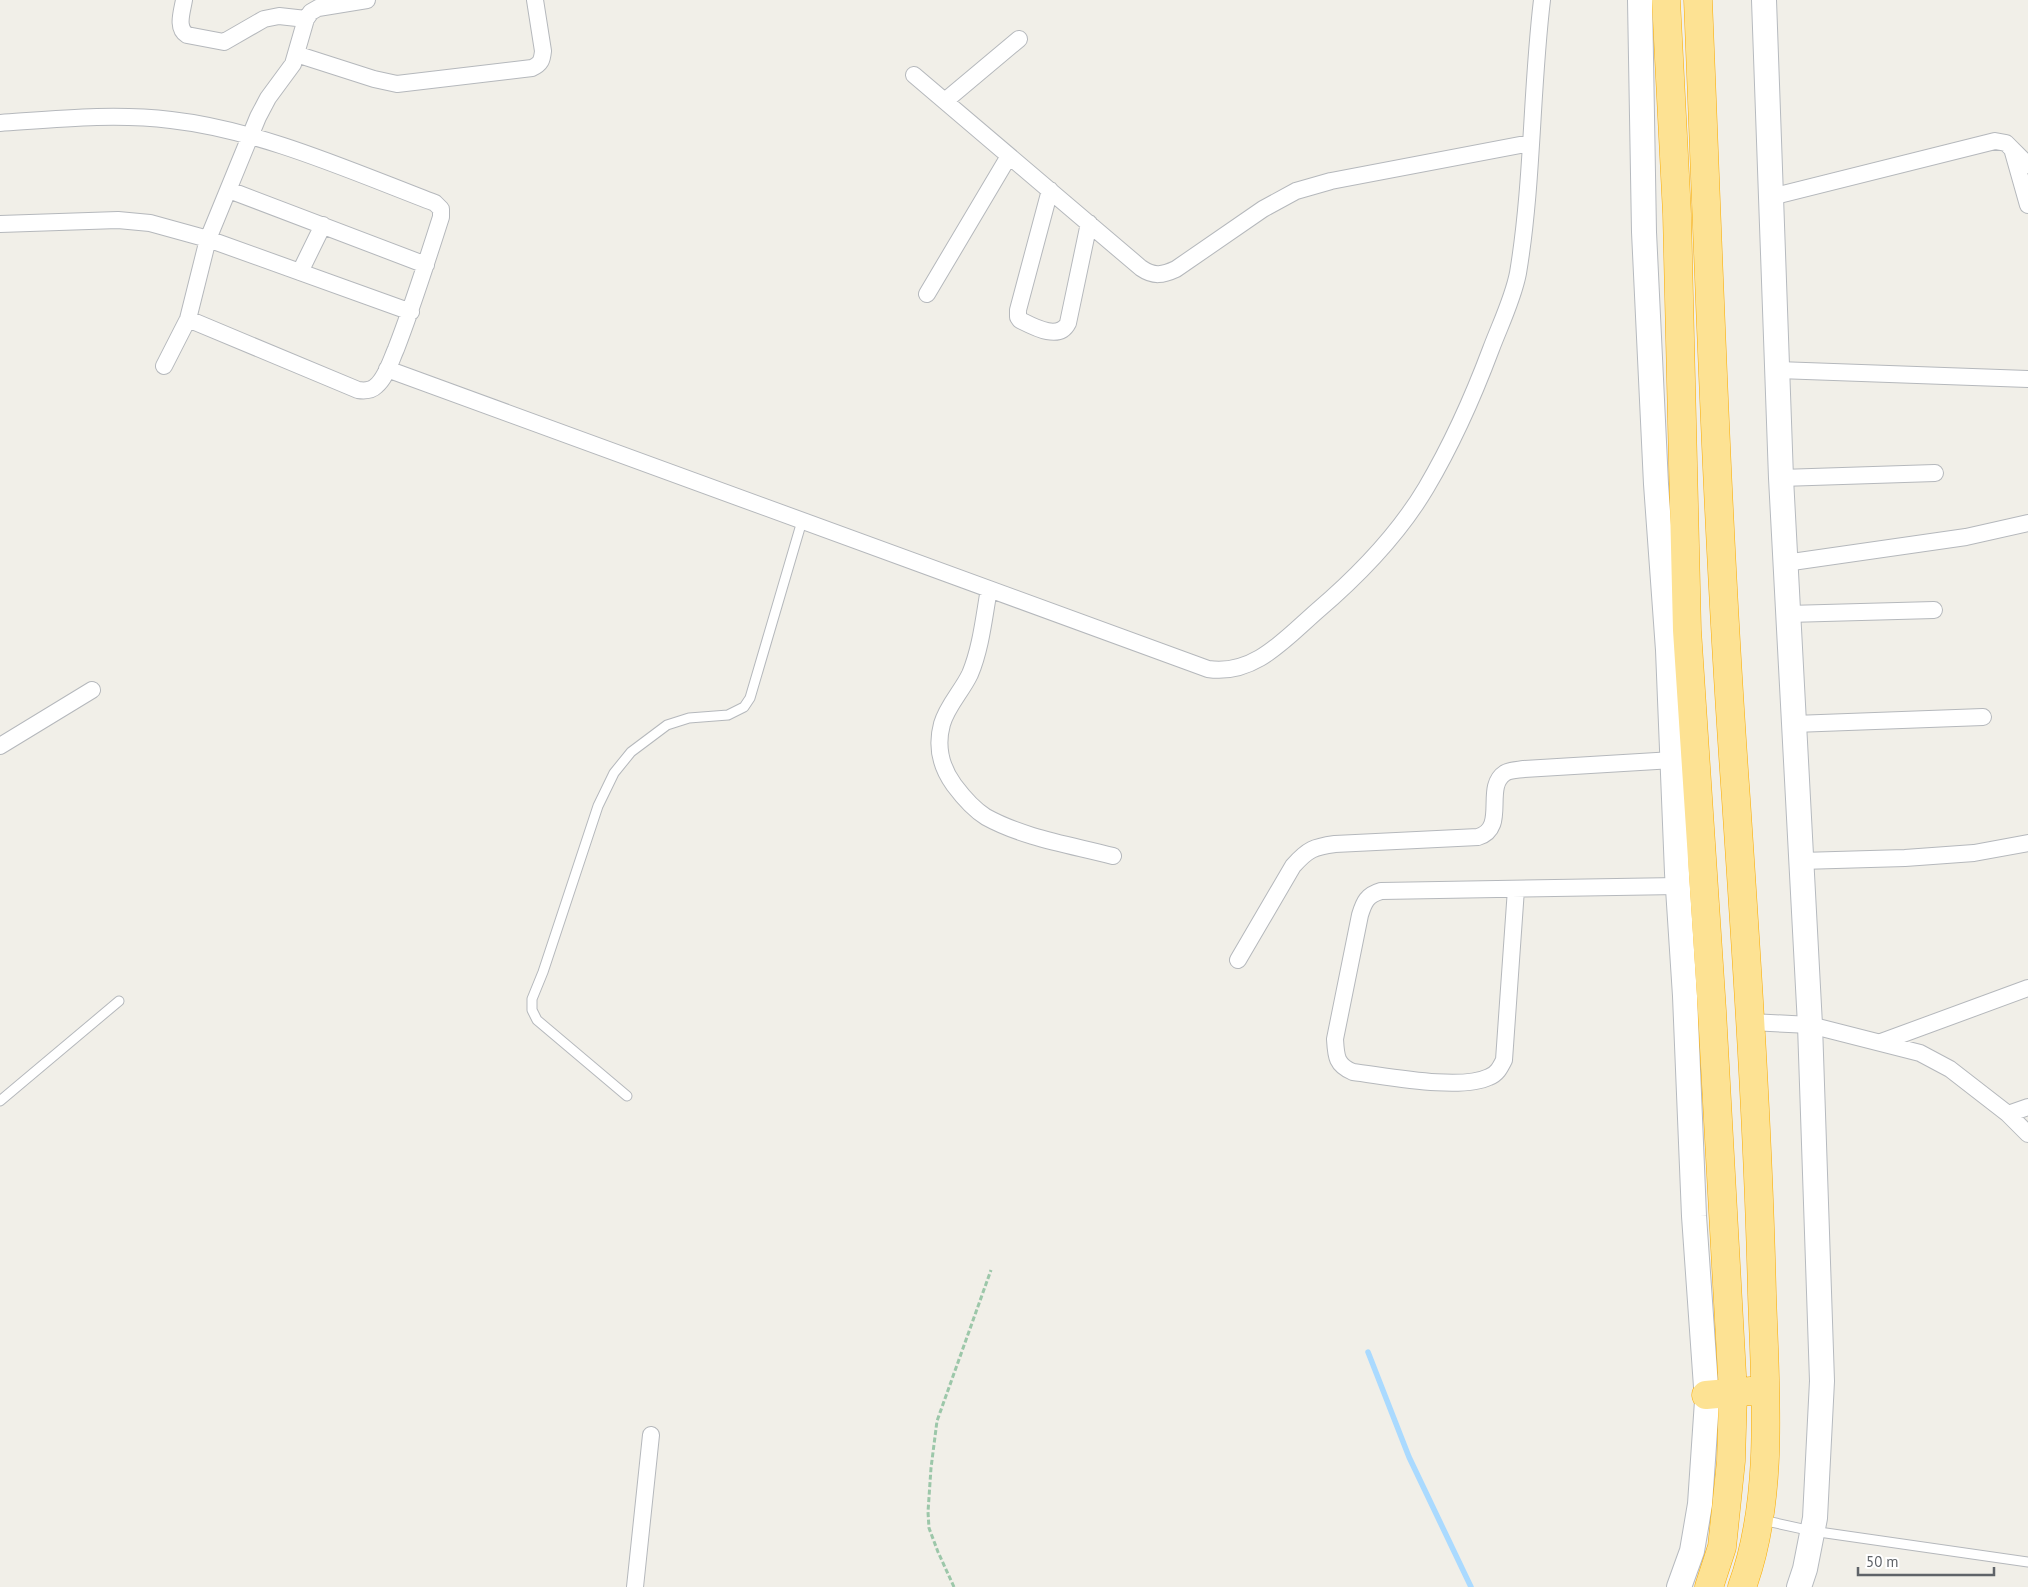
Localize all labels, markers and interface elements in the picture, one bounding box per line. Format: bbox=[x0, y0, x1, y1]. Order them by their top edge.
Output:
scale bar bbox=[1858, 1544, 1994, 1576]
text: 50 m bbox=[1866, 1552, 1899, 1571]

